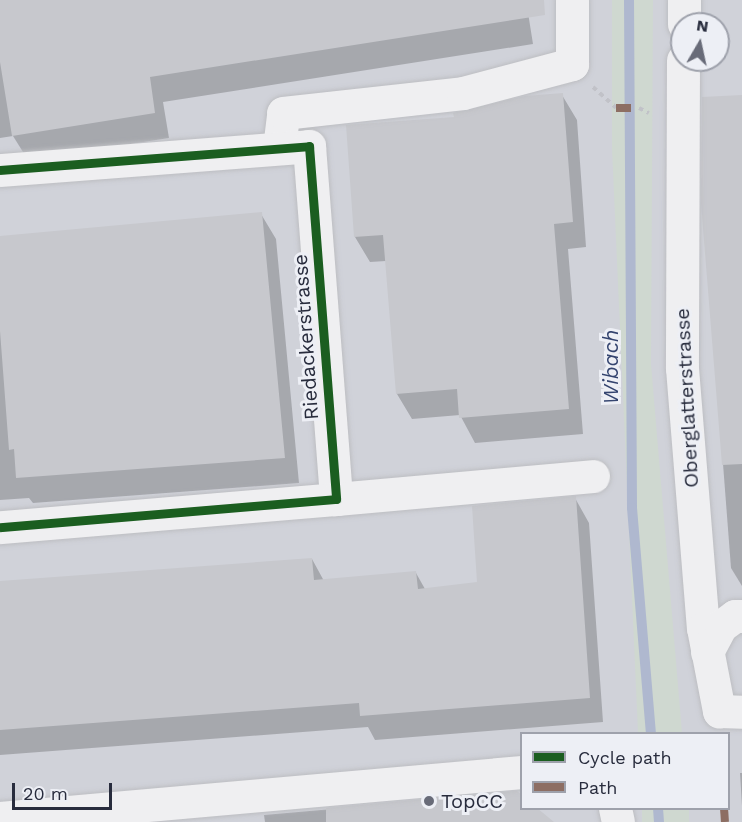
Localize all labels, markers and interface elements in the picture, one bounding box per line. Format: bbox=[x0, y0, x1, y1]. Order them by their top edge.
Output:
north arrow bbox=[670, 12, 730, 72]
text: N bbox=[695, 15, 710, 36]
street label: Riedackerstrasse bbox=[288, 253, 324, 421]
street label: Oberglatterstrasse bbox=[670, 308, 704, 488]
water label: Wibach bbox=[598, 330, 624, 404]
legend bbox=[520, 732, 730, 810]
text: Cycle path bbox=[578, 747, 672, 768]
scale bar bbox=[15, 771, 116, 809]
text: Path bbox=[578, 777, 618, 798]
text: 20 m bbox=[23, 783, 68, 804]
place label: TopCC bbox=[441, 789, 503, 813]
marker: TopCC bbox=[422, 794, 436, 808]

